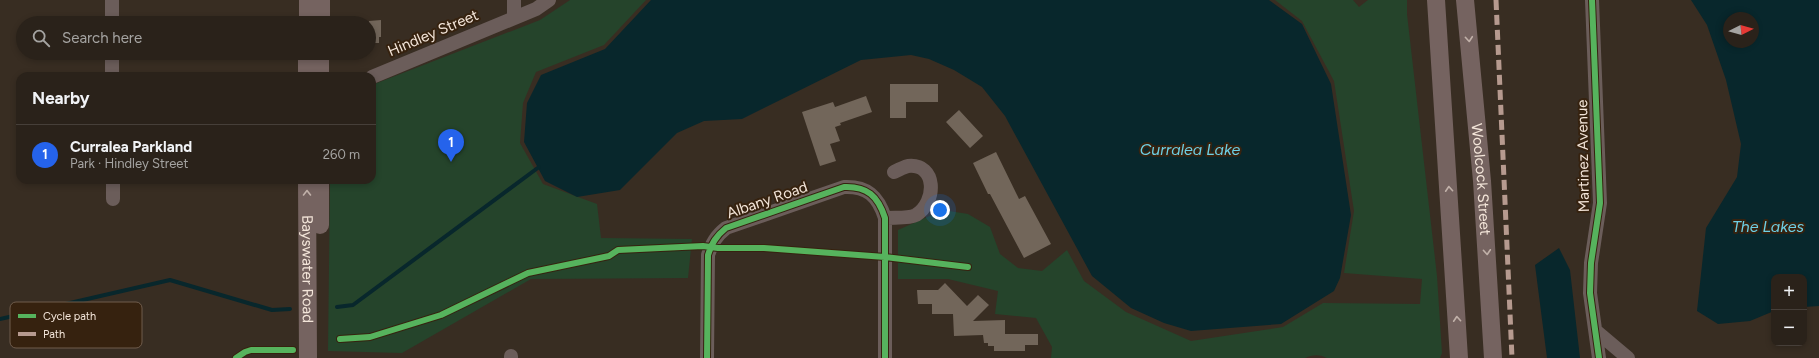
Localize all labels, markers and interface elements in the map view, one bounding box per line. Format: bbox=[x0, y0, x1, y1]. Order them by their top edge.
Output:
street label: Hindley Street bbox=[385, 6, 481, 60]
north arrow bbox=[1723, 12, 1759, 48]
search box bbox=[16, 16, 376, 60]
icon: search bbox=[30, 27, 52, 49]
text: Search here bbox=[62, 29, 142, 47]
one-way arrow bbox=[1464, 36, 1473, 42]
text: Nearby bbox=[32, 88, 90, 108]
street label: Martinez Avenue bbox=[1573, 99, 1593, 213]
street label: Woolcock Street bbox=[1468, 122, 1494, 236]
pin: 1 bbox=[438, 129, 464, 162]
text: Curralea Parkland bbox=[70, 138, 192, 156]
water label: Curralea Lake bbox=[1140, 140, 1240, 159]
text: 1 bbox=[42, 147, 48, 162]
text: 260 m bbox=[323, 147, 360, 162]
text: Park · Hindley Street bbox=[70, 156, 188, 171]
street label: Albany Road bbox=[724, 178, 810, 222]
one-way arrow bbox=[1444, 186, 1453, 192]
one-way arrow bbox=[303, 190, 311, 196]
your location bbox=[930, 200, 950, 220]
street label: Bayswater Road bbox=[298, 215, 317, 323]
water label: The Lakes bbox=[1732, 217, 1804, 236]
one-way arrow bbox=[1482, 249, 1491, 255]
map controls bbox=[1771, 274, 1807, 346]
button: + bbox=[1771, 274, 1807, 310]
legend bbox=[10, 302, 142, 348]
text: Cycle path bbox=[43, 310, 96, 323]
button: − bbox=[1771, 310, 1807, 346]
one-way arrow bbox=[1452, 316, 1461, 322]
text: Path bbox=[43, 328, 65, 341]

